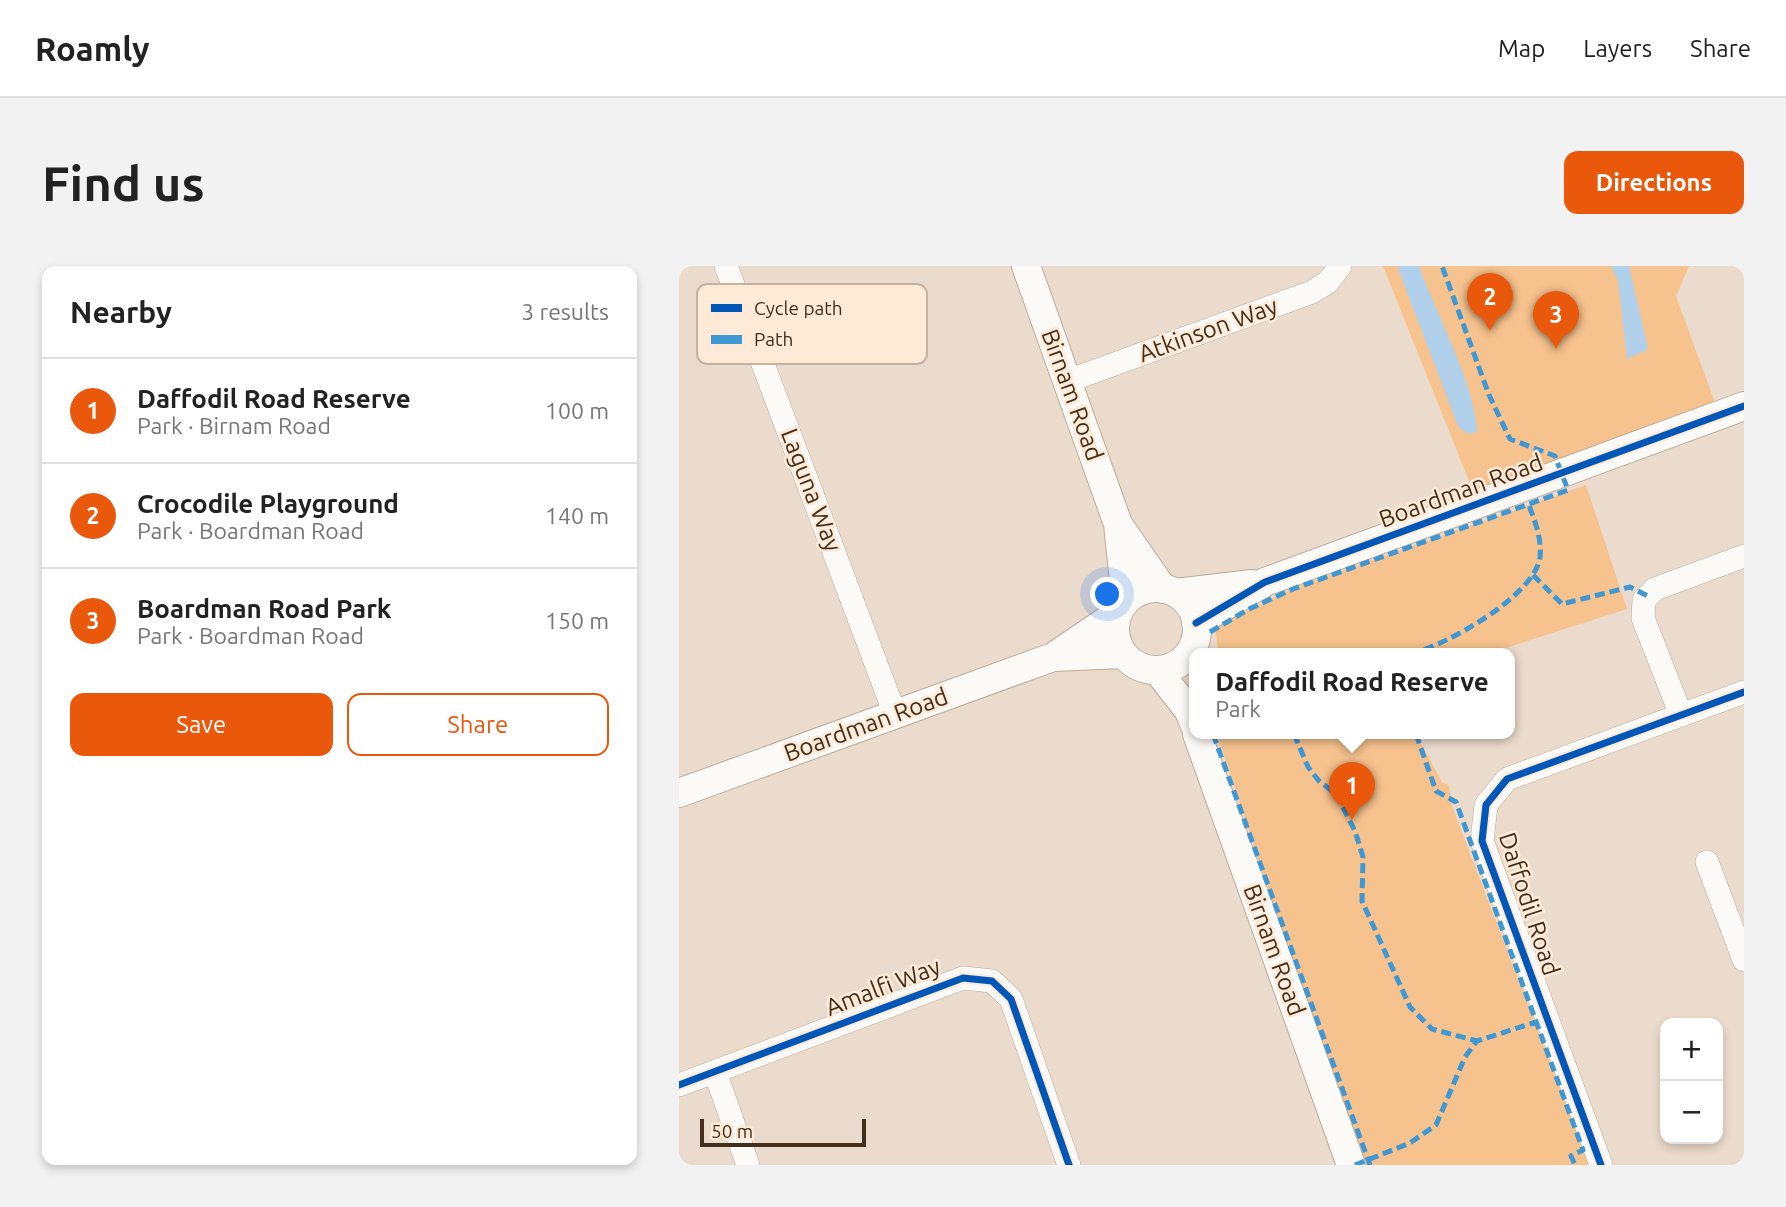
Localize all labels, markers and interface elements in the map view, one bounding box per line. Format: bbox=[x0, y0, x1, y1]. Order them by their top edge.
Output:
text: Roamly bbox=[35, 30, 149, 67]
text: Map bbox=[1498, 35, 1545, 62]
text: Layers bbox=[1583, 35, 1652, 62]
text: Share bbox=[1690, 35, 1751, 62]
button: Directions bbox=[1564, 151, 1744, 214]
text: Find us bbox=[42, 155, 205, 210]
pin: 2 bbox=[1467, 273, 1513, 331]
legend bbox=[697, 284, 927, 364]
pin: 3 bbox=[1533, 291, 1579, 349]
street label: Atkinson Way bbox=[1135, 292, 1281, 367]
text: Nearby bbox=[70, 295, 172, 329]
text: Cycle path bbox=[754, 297, 843, 319]
text: 3 results bbox=[521, 299, 609, 324]
street label: Birnam Road bbox=[1036, 325, 1109, 464]
text: Path bbox=[754, 328, 793, 350]
text: Daffodil Road Reserve bbox=[137, 384, 411, 413]
text: 1 bbox=[87, 398, 99, 423]
text: 100 m bbox=[545, 398, 609, 423]
text: Park · Birnam Road bbox=[137, 413, 331, 438]
street label: Laguna Way bbox=[776, 425, 847, 555]
street label: Boardman Road bbox=[1375, 448, 1546, 533]
text: Crocodile Playground bbox=[137, 489, 399, 518]
text: 2 bbox=[87, 503, 99, 528]
text: 140 m bbox=[545, 503, 609, 528]
text: Park · Boardman Road bbox=[137, 518, 364, 543]
your location bbox=[1090, 577, 1124, 611]
text: Boardman Road Park bbox=[137, 594, 391, 623]
text: 3 bbox=[87, 608, 99, 633]
text: 150 m bbox=[545, 608, 609, 633]
text: Park · Boardman Road bbox=[137, 623, 364, 648]
popup bbox=[1189, 648, 1515, 739]
text: Daffodil Road Reserve bbox=[1215, 667, 1489, 696]
street label: Boardman Road bbox=[780, 682, 951, 767]
button: Save bbox=[70, 693, 333, 756]
button: Share bbox=[347, 693, 609, 756]
text: Park bbox=[1215, 696, 1261, 721]
pin: 1 bbox=[1329, 762, 1375, 820]
street label: Daffodil Road bbox=[1494, 829, 1565, 979]
street label: Birnam Road bbox=[1238, 880, 1311, 1019]
street label: Amalfi Way bbox=[821, 952, 945, 1021]
map controls bbox=[1660, 1018, 1723, 1144]
button: + bbox=[1660, 1018, 1723, 1081]
button: − bbox=[1660, 1081, 1723, 1144]
scale bar bbox=[700, 1116, 866, 1148]
text: 50 m bbox=[711, 1120, 753, 1142]

